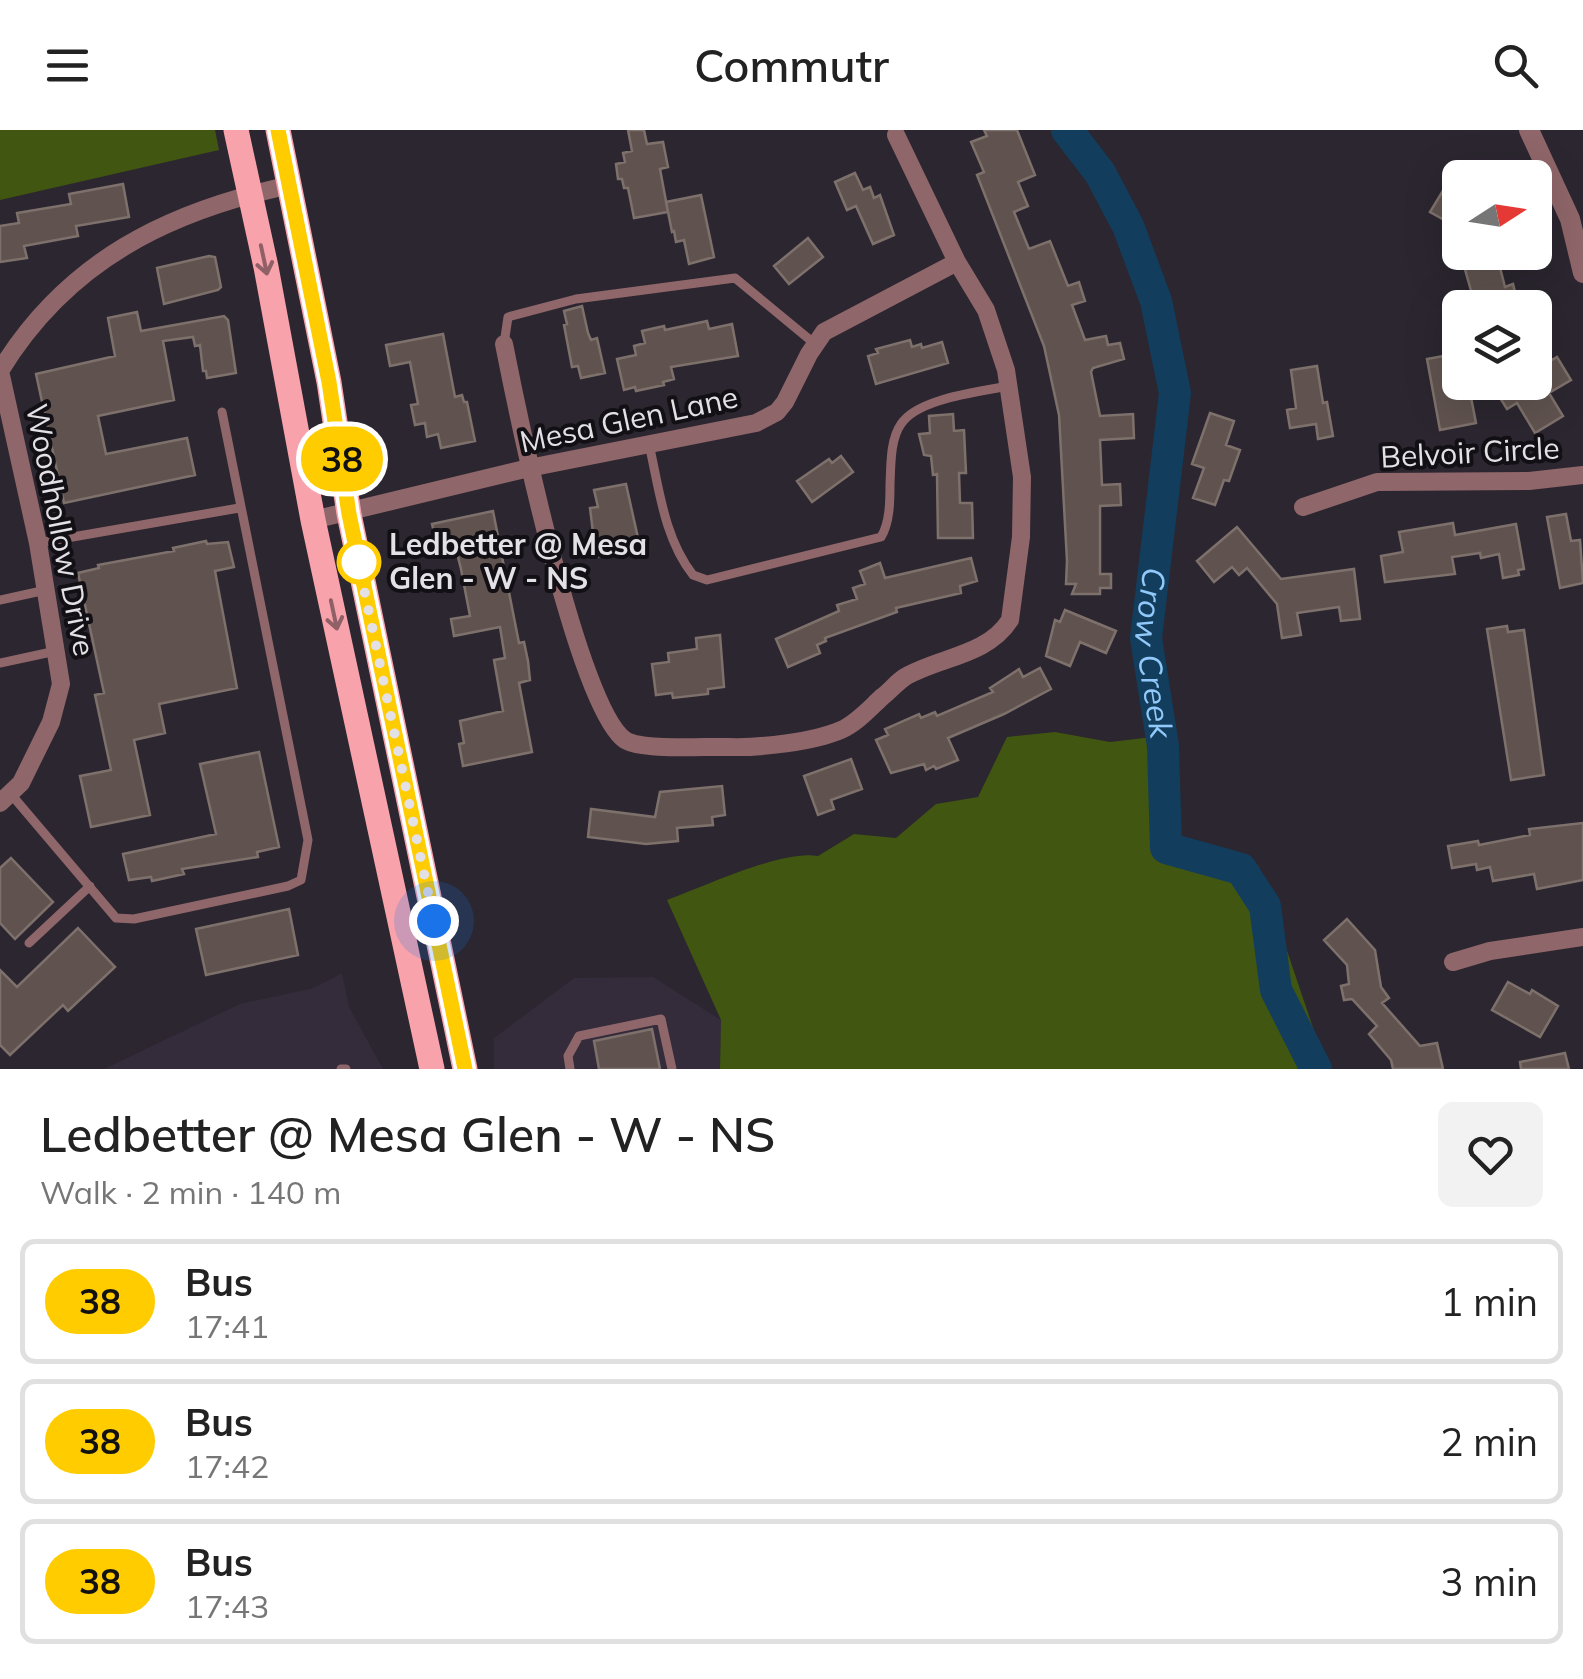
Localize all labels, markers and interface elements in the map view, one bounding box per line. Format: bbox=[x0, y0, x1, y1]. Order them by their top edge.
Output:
text: Commutr bbox=[694, 37, 889, 93]
icon: menu bbox=[40, 38, 95, 93]
icon: search bbox=[1488, 38, 1543, 93]
north arrow bbox=[1442, 160, 1552, 270]
map controls bbox=[1442, 160, 1552, 400]
one-way arrow bbox=[255, 243, 274, 275]
button: layers bbox=[1442, 290, 1552, 400]
street label: Mesa Glen Lane bbox=[516, 377, 741, 461]
street label: Woodhollow Drive bbox=[18, 400, 104, 659]
line badge: 38 bbox=[297, 426, 387, 492]
street label: Belvoir Circle bbox=[1379, 428, 1560, 476]
text: 38 bbox=[321, 437, 363, 481]
place label: Ledbetter @ Mesa Glen - W - NS bbox=[389, 525, 647, 597]
marker: Ledbetter @ Mesa Glen - W - NS bbox=[338, 541, 380, 583]
water label: Crow Creek bbox=[1126, 565, 1183, 742]
one-way arrow bbox=[325, 598, 344, 630]
your location bbox=[409, 896, 459, 946]
button: heart bbox=[1438, 1102, 1543, 1207]
text: Ledbetter @ Mesa Glen - W - NS bbox=[40, 1104, 775, 1164]
text: Walk · 2 min · 140 m bbox=[40, 1172, 341, 1212]
text: Bus bbox=[185, 1258, 253, 1306]
text: 1 min bbox=[1441, 1278, 1538, 1326]
text: 38 bbox=[79, 1279, 121, 1323]
text: 17:41 bbox=[185, 1306, 269, 1346]
text: Bus bbox=[185, 1398, 253, 1446]
text: 2 min bbox=[1441, 1418, 1538, 1466]
text: 38 bbox=[79, 1419, 121, 1463]
text: 17:42 bbox=[185, 1446, 269, 1486]
text: Bus bbox=[185, 1538, 253, 1586]
text: 3 min bbox=[1441, 1558, 1538, 1606]
text: 38 bbox=[79, 1559, 121, 1603]
text: 17:43 bbox=[185, 1586, 269, 1626]

